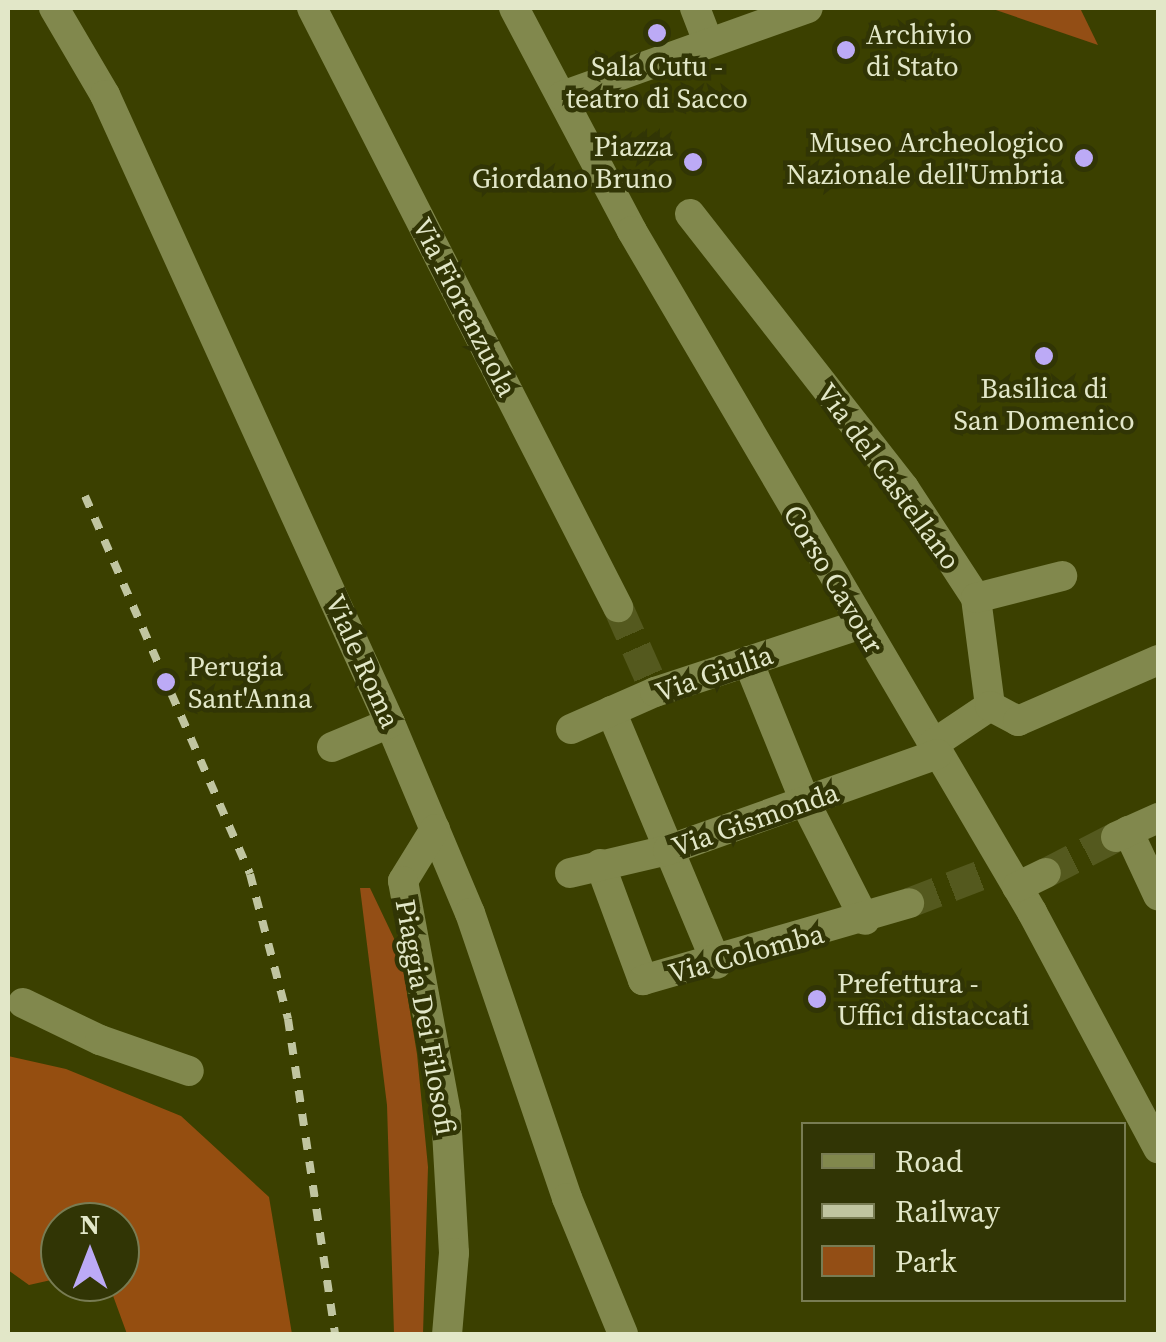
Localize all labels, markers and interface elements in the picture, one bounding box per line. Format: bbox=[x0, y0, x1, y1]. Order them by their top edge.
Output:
place label: Archivio di Stato bbox=[866, 17, 972, 83]
marker: Sala Cutu - teatro di Sacco bbox=[646, 22, 668, 44]
marker: Archivio di Stato bbox=[835, 39, 857, 61]
place label: Sala Cutu - teatro di Sacco bbox=[566, 49, 748, 115]
place label: Museo Archeologico Nazionale dell'Umbria bbox=[786, 125, 1064, 191]
place label: Piazza Giordano Bruno bbox=[472, 129, 673, 195]
marker: Museo Archeologico Nazionale dell'Umbria bbox=[1073, 147, 1095, 169]
marker: Piazza Giordano Bruno bbox=[682, 151, 704, 173]
street label: Via Fiorenzuola bbox=[406, 212, 524, 402]
marker: Basilica di San Domenico bbox=[1033, 345, 1055, 367]
place label: Basilica di San Domenico bbox=[953, 371, 1135, 437]
street label: Via del Castellano bbox=[810, 376, 968, 576]
street label: Corso Cavour bbox=[777, 499, 891, 659]
street label: Viale Roma bbox=[319, 589, 407, 733]
street label: Via Giulia bbox=[651, 637, 777, 709]
place label: Perugia Sant'Anna bbox=[188, 649, 312, 715]
marker: Perugia Sant'Anna bbox=[153, 669, 179, 695]
street label: Via Gismonda bbox=[667, 775, 843, 863]
street label: Piaggia Dei Filosofi bbox=[389, 897, 463, 1137]
street label: Via Colomba bbox=[665, 916, 827, 990]
place label: Prefettura - Uffici distaccati bbox=[837, 966, 1030, 1032]
marker: Prefettura - Uffici distaccati bbox=[806, 988, 828, 1010]
legend bbox=[801, 1122, 1126, 1302]
text: Road bbox=[895, 1141, 963, 1182]
text: Railway bbox=[895, 1191, 1000, 1232]
north arrow bbox=[40, 1202, 140, 1302]
text: N bbox=[80, 1205, 100, 1243]
text: Park bbox=[895, 1241, 957, 1282]

